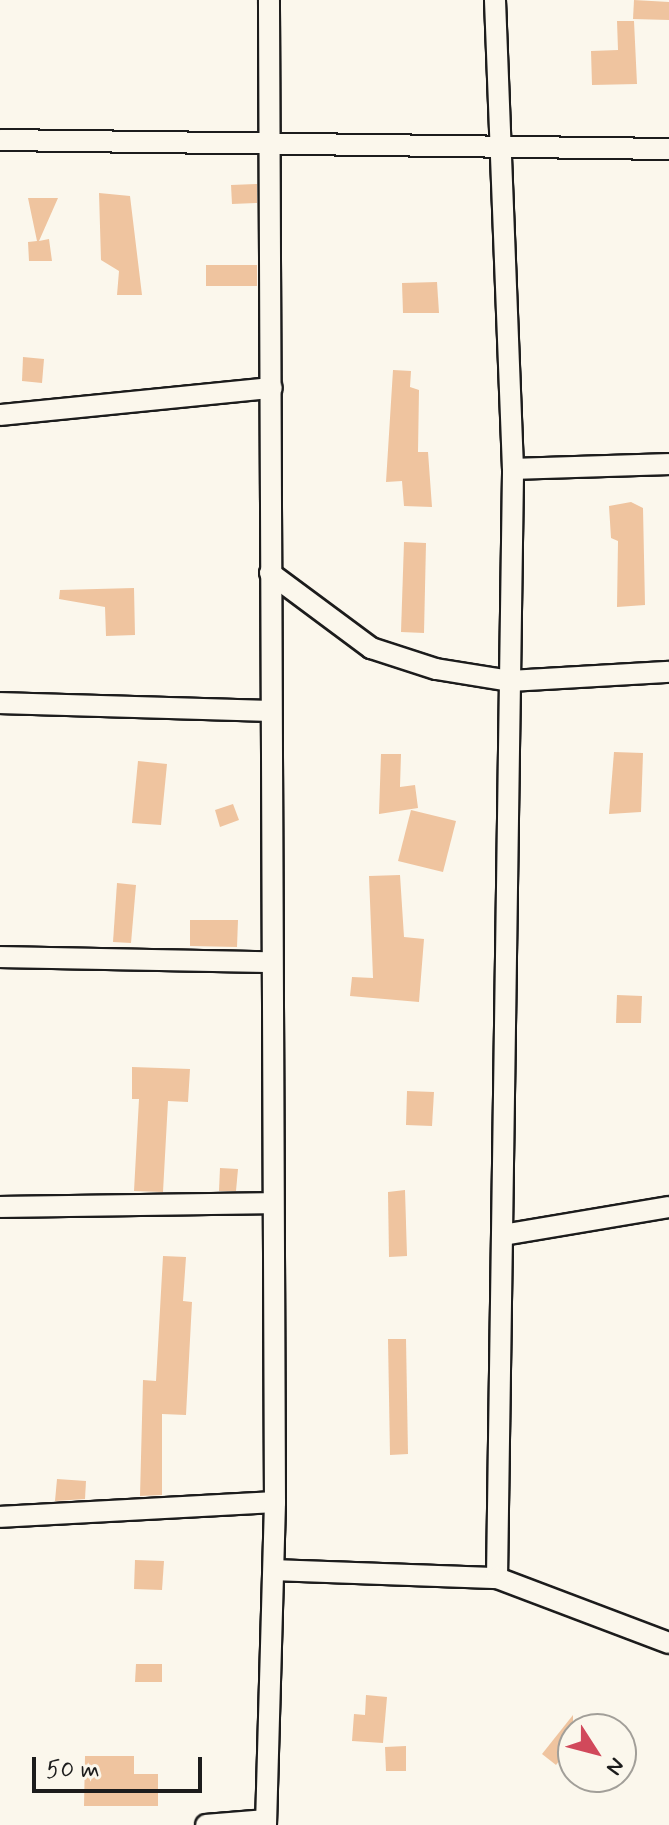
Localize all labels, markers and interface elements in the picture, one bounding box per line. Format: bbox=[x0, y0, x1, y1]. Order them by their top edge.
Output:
north arrow bbox=[557, 1713, 637, 1793]
scale bar bbox=[36, 1741, 206, 1791]
text: N bbox=[599, 1752, 630, 1780]
text: 50 m bbox=[46, 1755, 100, 1786]

